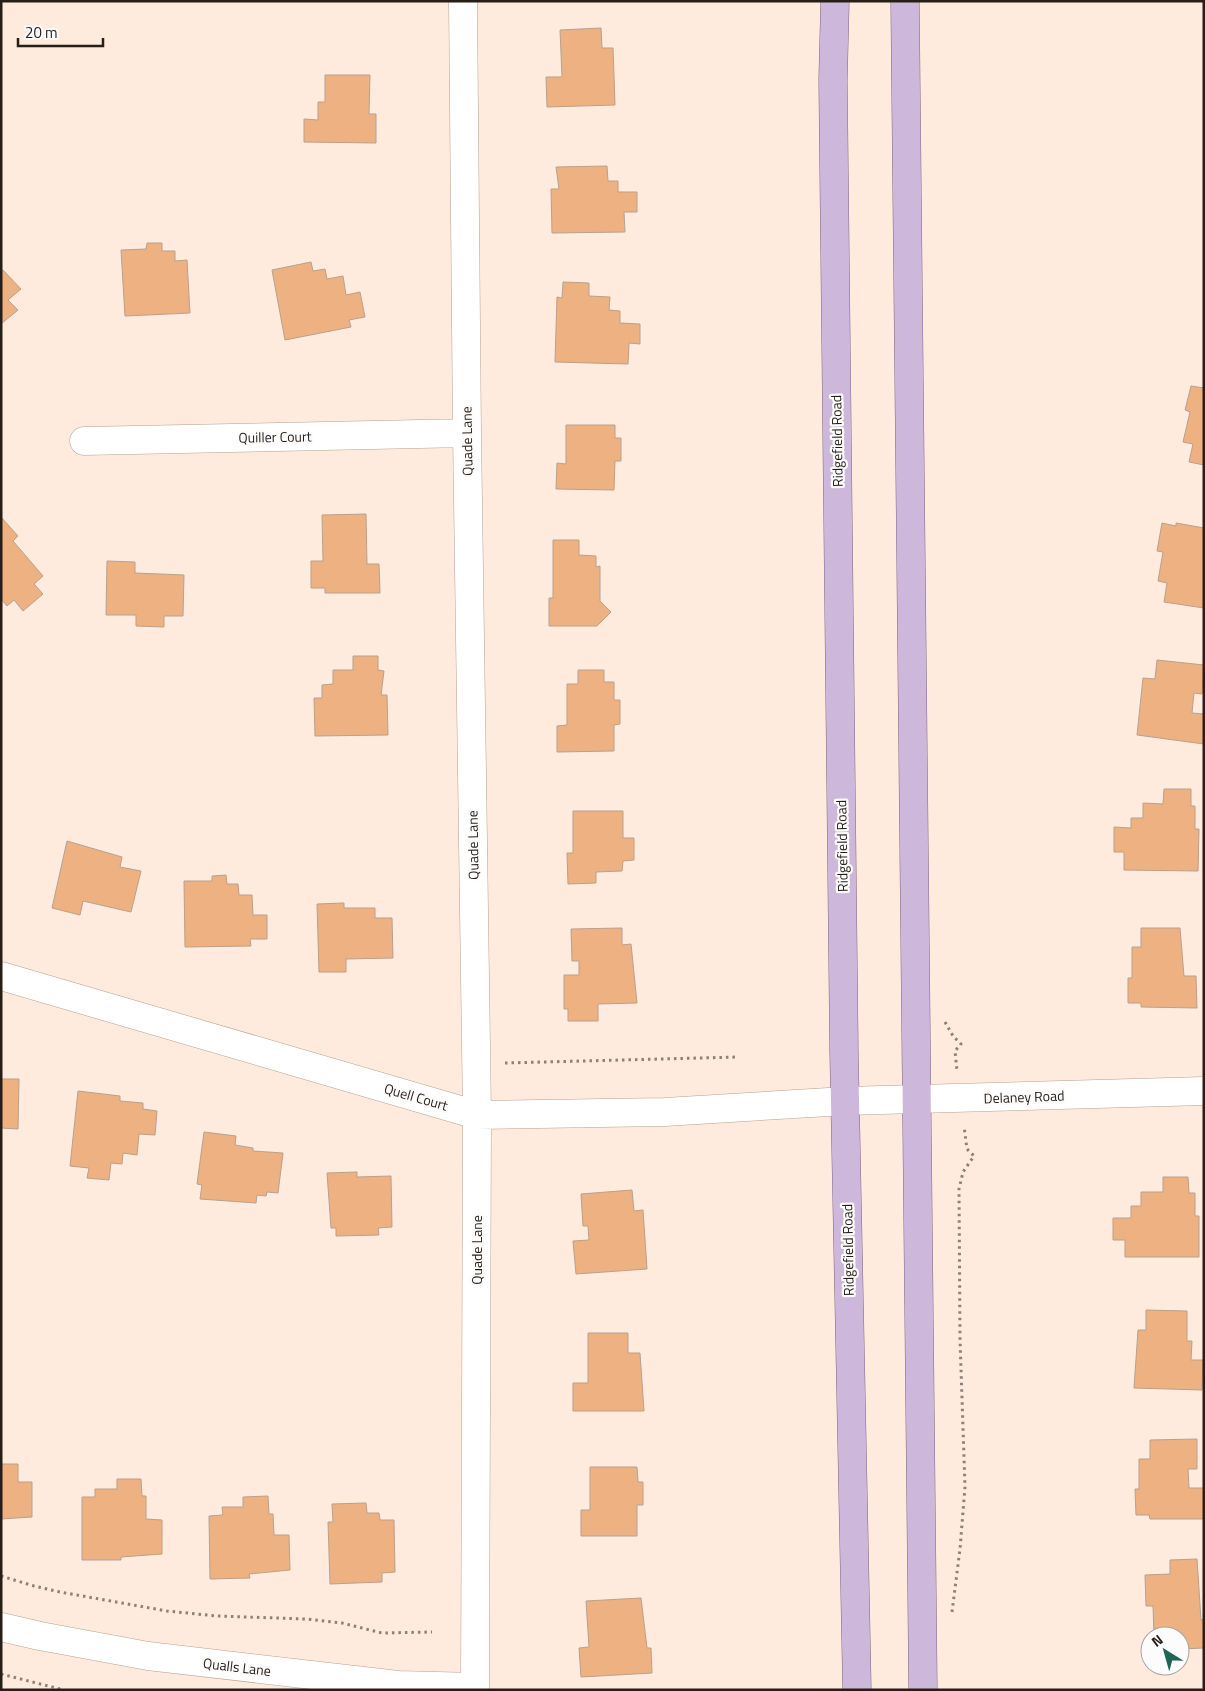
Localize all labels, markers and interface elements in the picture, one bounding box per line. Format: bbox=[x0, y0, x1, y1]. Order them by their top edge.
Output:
scale bar bbox=[18, 15, 102, 47]
text: 20 m bbox=[25, 21, 58, 44]
street label: Ridgefield Road bbox=[825, 395, 848, 487]
street label: Quade Lane bbox=[455, 406, 478, 476]
street label: Quiller Court bbox=[238, 425, 312, 448]
street label: Ridgefield Road bbox=[830, 800, 853, 892]
street label: Quade Lane bbox=[461, 810, 484, 880]
street label: Quell Court bbox=[382, 1077, 451, 1116]
street label: Delaney Road bbox=[983, 1085, 1065, 1108]
street label: Ridgefield Road bbox=[836, 1204, 859, 1296]
street label: Quade Lane bbox=[466, 1215, 487, 1285]
north arrow bbox=[1140, 1626, 1190, 1676]
text: N bbox=[1147, 1629, 1167, 1652]
street label: Qualls Lane bbox=[202, 1652, 272, 1681]

